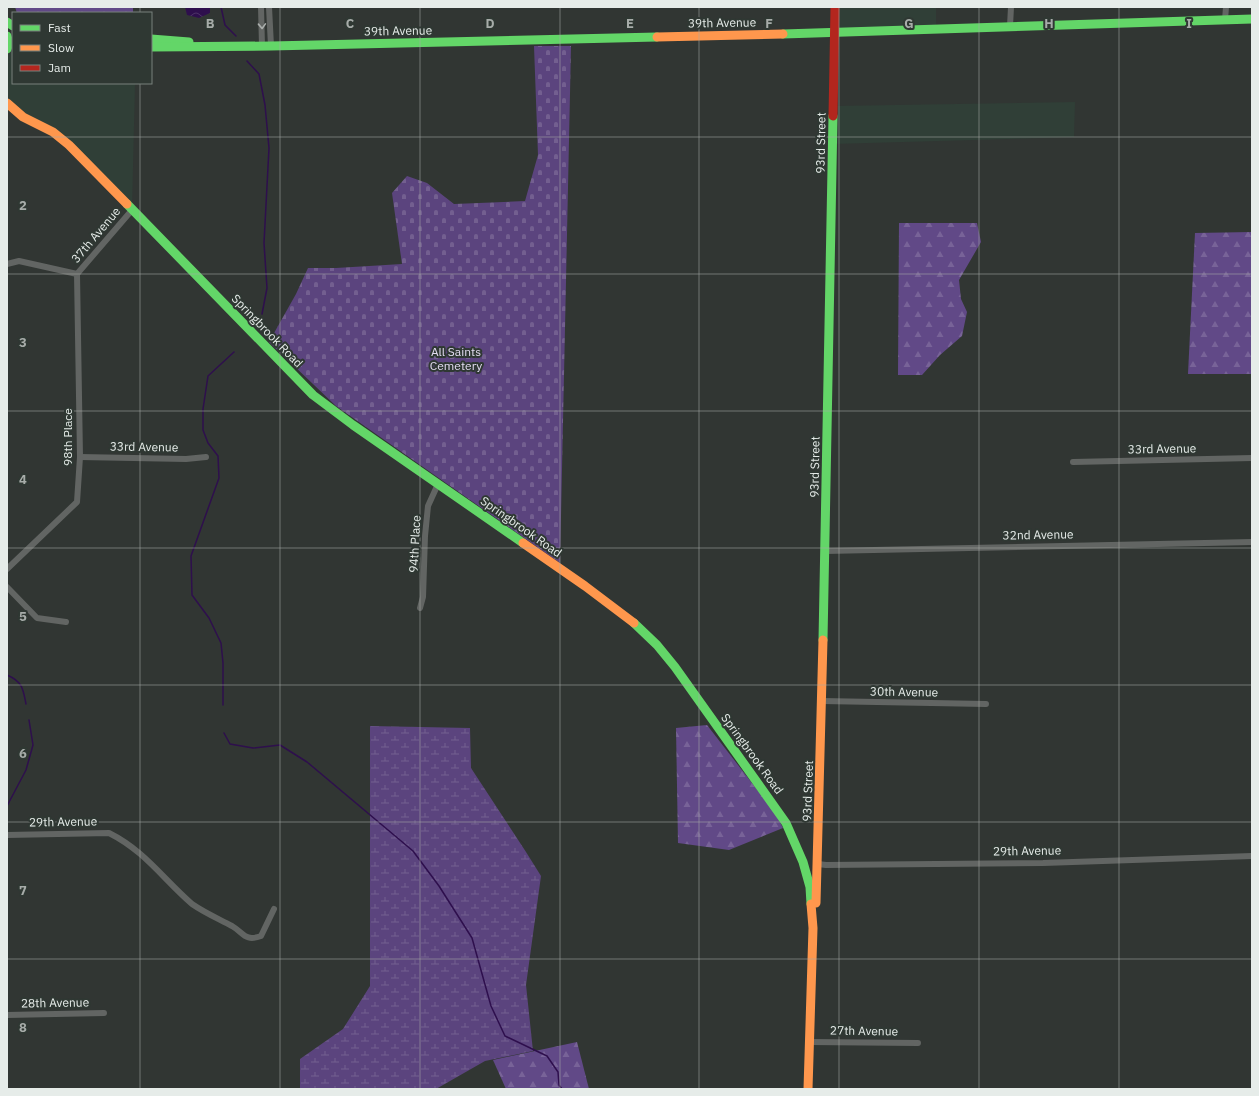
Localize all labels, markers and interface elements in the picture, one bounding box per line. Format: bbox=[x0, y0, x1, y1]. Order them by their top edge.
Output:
legend bbox=[12, 12, 152, 84]
street label: 39th Avenue bbox=[688, 14, 757, 31]
text: B bbox=[206, 15, 215, 32]
text: C bbox=[346, 15, 355, 32]
text: D bbox=[485, 15, 495, 32]
text: E bbox=[626, 15, 634, 32]
text: F bbox=[765, 15, 773, 32]
text: G bbox=[904, 15, 914, 32]
text: H bbox=[1044, 15, 1054, 32]
text: I bbox=[1186, 15, 1192, 32]
text: Fast bbox=[48, 20, 71, 35]
street label: 39th Avenue bbox=[364, 22, 433, 39]
one-way arrow bbox=[258, 23, 266, 29]
text: Slow bbox=[48, 40, 74, 55]
text: Jam bbox=[48, 60, 71, 75]
street label: 93rd Street bbox=[812, 112, 829, 174]
text: 2 bbox=[19, 197, 27, 214]
street label: 37th Avenue bbox=[68, 203, 124, 266]
street label: Springbrook Road bbox=[229, 291, 306, 370]
text: 3 bbox=[19, 334, 27, 351]
park label: All Saints Cemetery bbox=[430, 344, 482, 373]
street label: 98th Place bbox=[60, 408, 75, 466]
street label: 93rd Street bbox=[806, 436, 823, 498]
street label: 33rd Avenue bbox=[110, 438, 179, 455]
street label: 33rd Avenue bbox=[1128, 440, 1197, 457]
text: 4 bbox=[19, 471, 27, 488]
street label: Springbrook Road bbox=[478, 493, 565, 560]
street label: 94th Place bbox=[405, 514, 424, 573]
street label: 32nd Avenue bbox=[1002, 526, 1074, 543]
text: 5 bbox=[19, 608, 27, 625]
street label: 30th Avenue bbox=[870, 683, 939, 700]
street label: Springbrook Road bbox=[718, 710, 787, 797]
text: 6 bbox=[19, 745, 27, 762]
street label: 93rd Street bbox=[799, 760, 816, 822]
street label: 29th Avenue bbox=[29, 813, 98, 830]
street label: 29th Avenue bbox=[993, 842, 1062, 859]
text: 7 bbox=[19, 882, 27, 899]
street label: 28th Avenue bbox=[21, 994, 90, 1011]
text: 8 bbox=[19, 1019, 27, 1036]
street label: 27th Avenue bbox=[830, 1022, 899, 1039]

